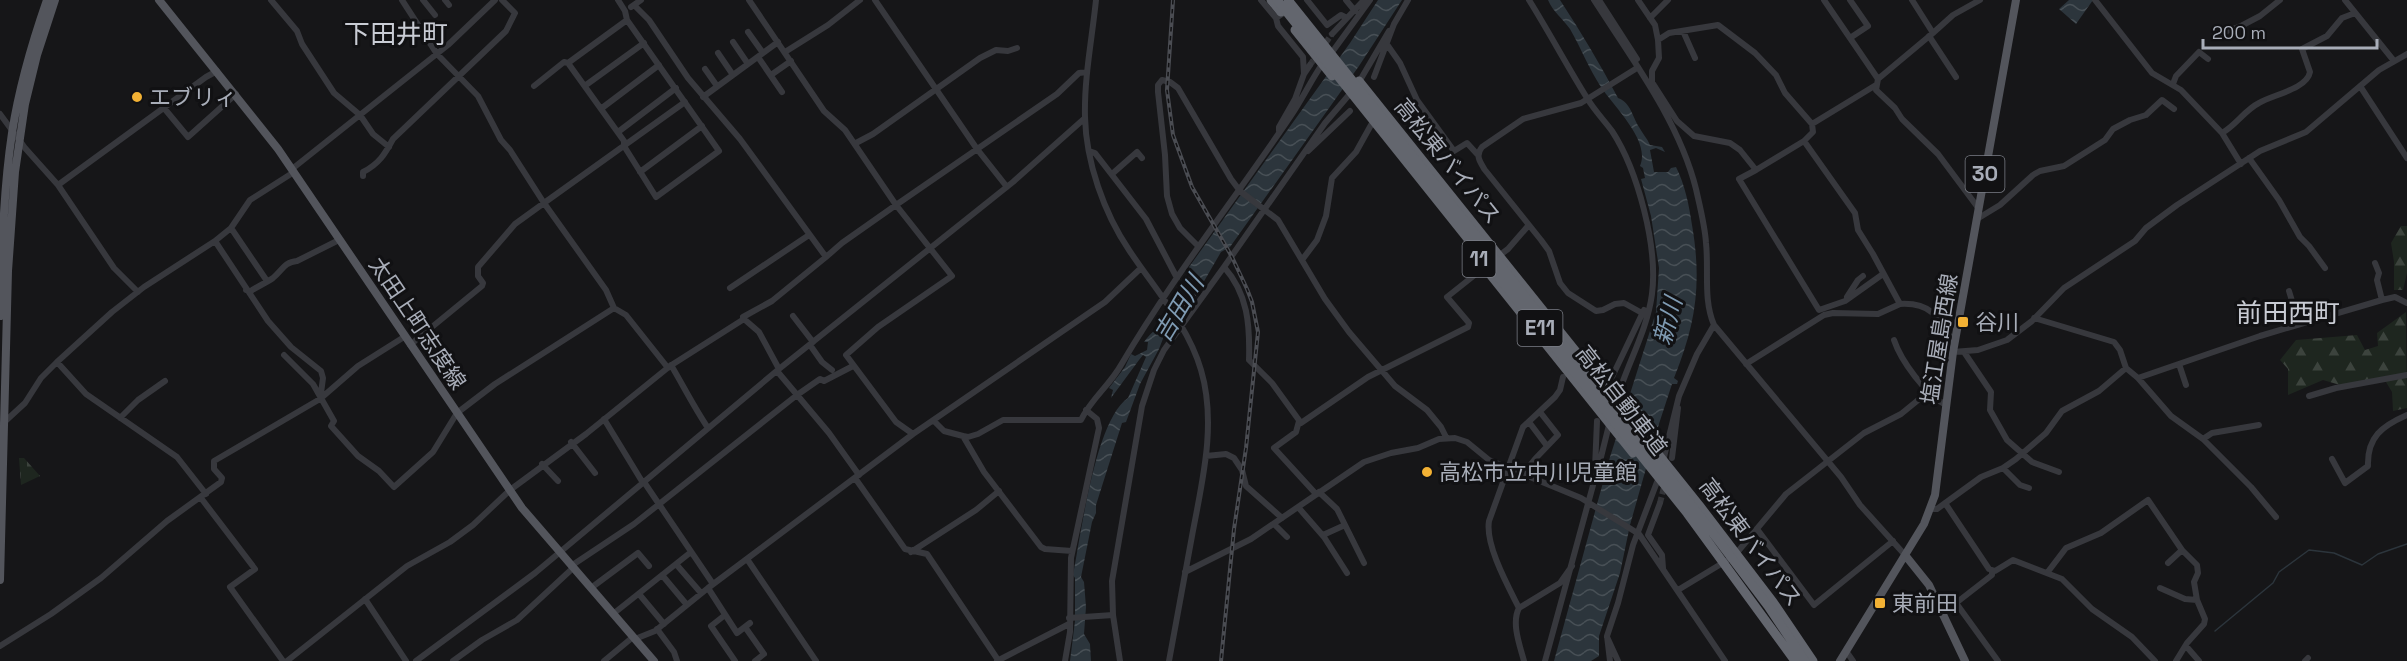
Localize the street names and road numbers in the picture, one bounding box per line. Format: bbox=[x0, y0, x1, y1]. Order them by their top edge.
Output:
street label: 高松東バイパス bbox=[1389, 93, 1507, 229]
road number: 30 bbox=[1966, 156, 2004, 192]
road number: 11 bbox=[1462, 241, 1496, 277]
street label: 太田上町志度線 bbox=[363, 251, 473, 395]
street label: 塩江屋島西線 bbox=[1915, 272, 1963, 406]
road number: E11 bbox=[1518, 310, 1562, 346]
street label: 高松自動車道 bbox=[1570, 339, 1674, 461]
street label: 高松東バイパス bbox=[1694, 472, 1808, 612]

